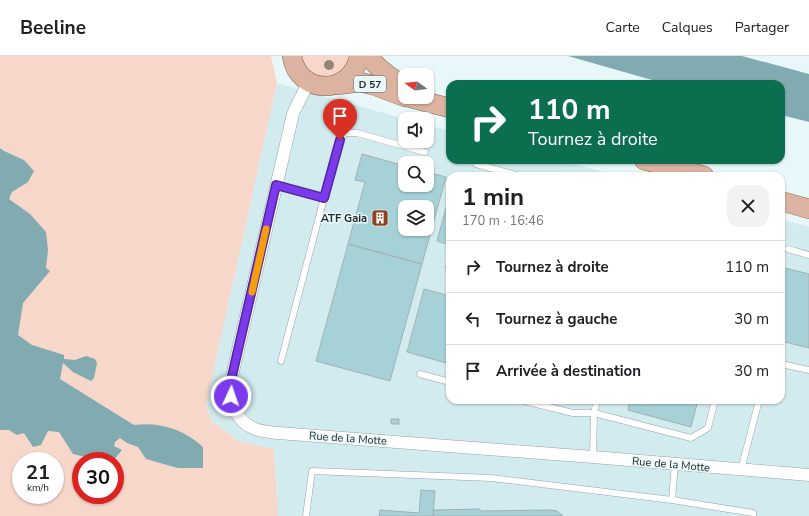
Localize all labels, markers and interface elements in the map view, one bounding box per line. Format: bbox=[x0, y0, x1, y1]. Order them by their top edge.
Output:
text: Beeline bbox=[20, 15, 86, 41]
text: Carte bbox=[606, 18, 640, 37]
text: Calques bbox=[662, 18, 713, 37]
text: Partager bbox=[735, 18, 789, 37]
north arrow bbox=[398, 68, 434, 104]
map controls bbox=[398, 68, 434, 236]
road number: D 57 bbox=[354, 76, 386, 92]
text: 110 m bbox=[528, 91, 611, 129]
icon: right bbox=[462, 96, 514, 148]
pin bbox=[323, 99, 357, 140]
icon: arrive bbox=[329, 105, 351, 127]
button: sound bbox=[398, 112, 434, 148]
text: Tournez à droite bbox=[528, 127, 658, 151]
button: search bbox=[398, 156, 434, 192]
text: 1 min bbox=[462, 181, 524, 213]
button: close bbox=[727, 185, 769, 227]
button: layers bbox=[398, 200, 434, 236]
building icon: ATF Gaia bbox=[370, 208, 390, 228]
place label: ATF Gaia bbox=[321, 211, 367, 226]
text: 170 m · 16:46 bbox=[462, 212, 544, 230]
icon: right bbox=[462, 256, 484, 278]
text: Tournez à droite bbox=[496, 257, 609, 277]
text: 110 m bbox=[725, 257, 769, 277]
icon: left bbox=[462, 308, 484, 330]
text: Tournez à gauche bbox=[496, 309, 618, 329]
text: 30 m bbox=[734, 309, 769, 329]
icon: arrive bbox=[462, 360, 484, 382]
text: Arrivée à destination bbox=[496, 361, 641, 381]
text: 30 m bbox=[734, 361, 769, 381]
position arrow bbox=[210, 375, 252, 417]
street label: Rue de la Motte bbox=[309, 428, 388, 449]
speed limit sign: 30 bbox=[72, 452, 124, 504]
street label: Rue de la Motte bbox=[631, 454, 711, 475]
text: 21 bbox=[26, 459, 50, 486]
text: km/h bbox=[27, 481, 49, 495]

